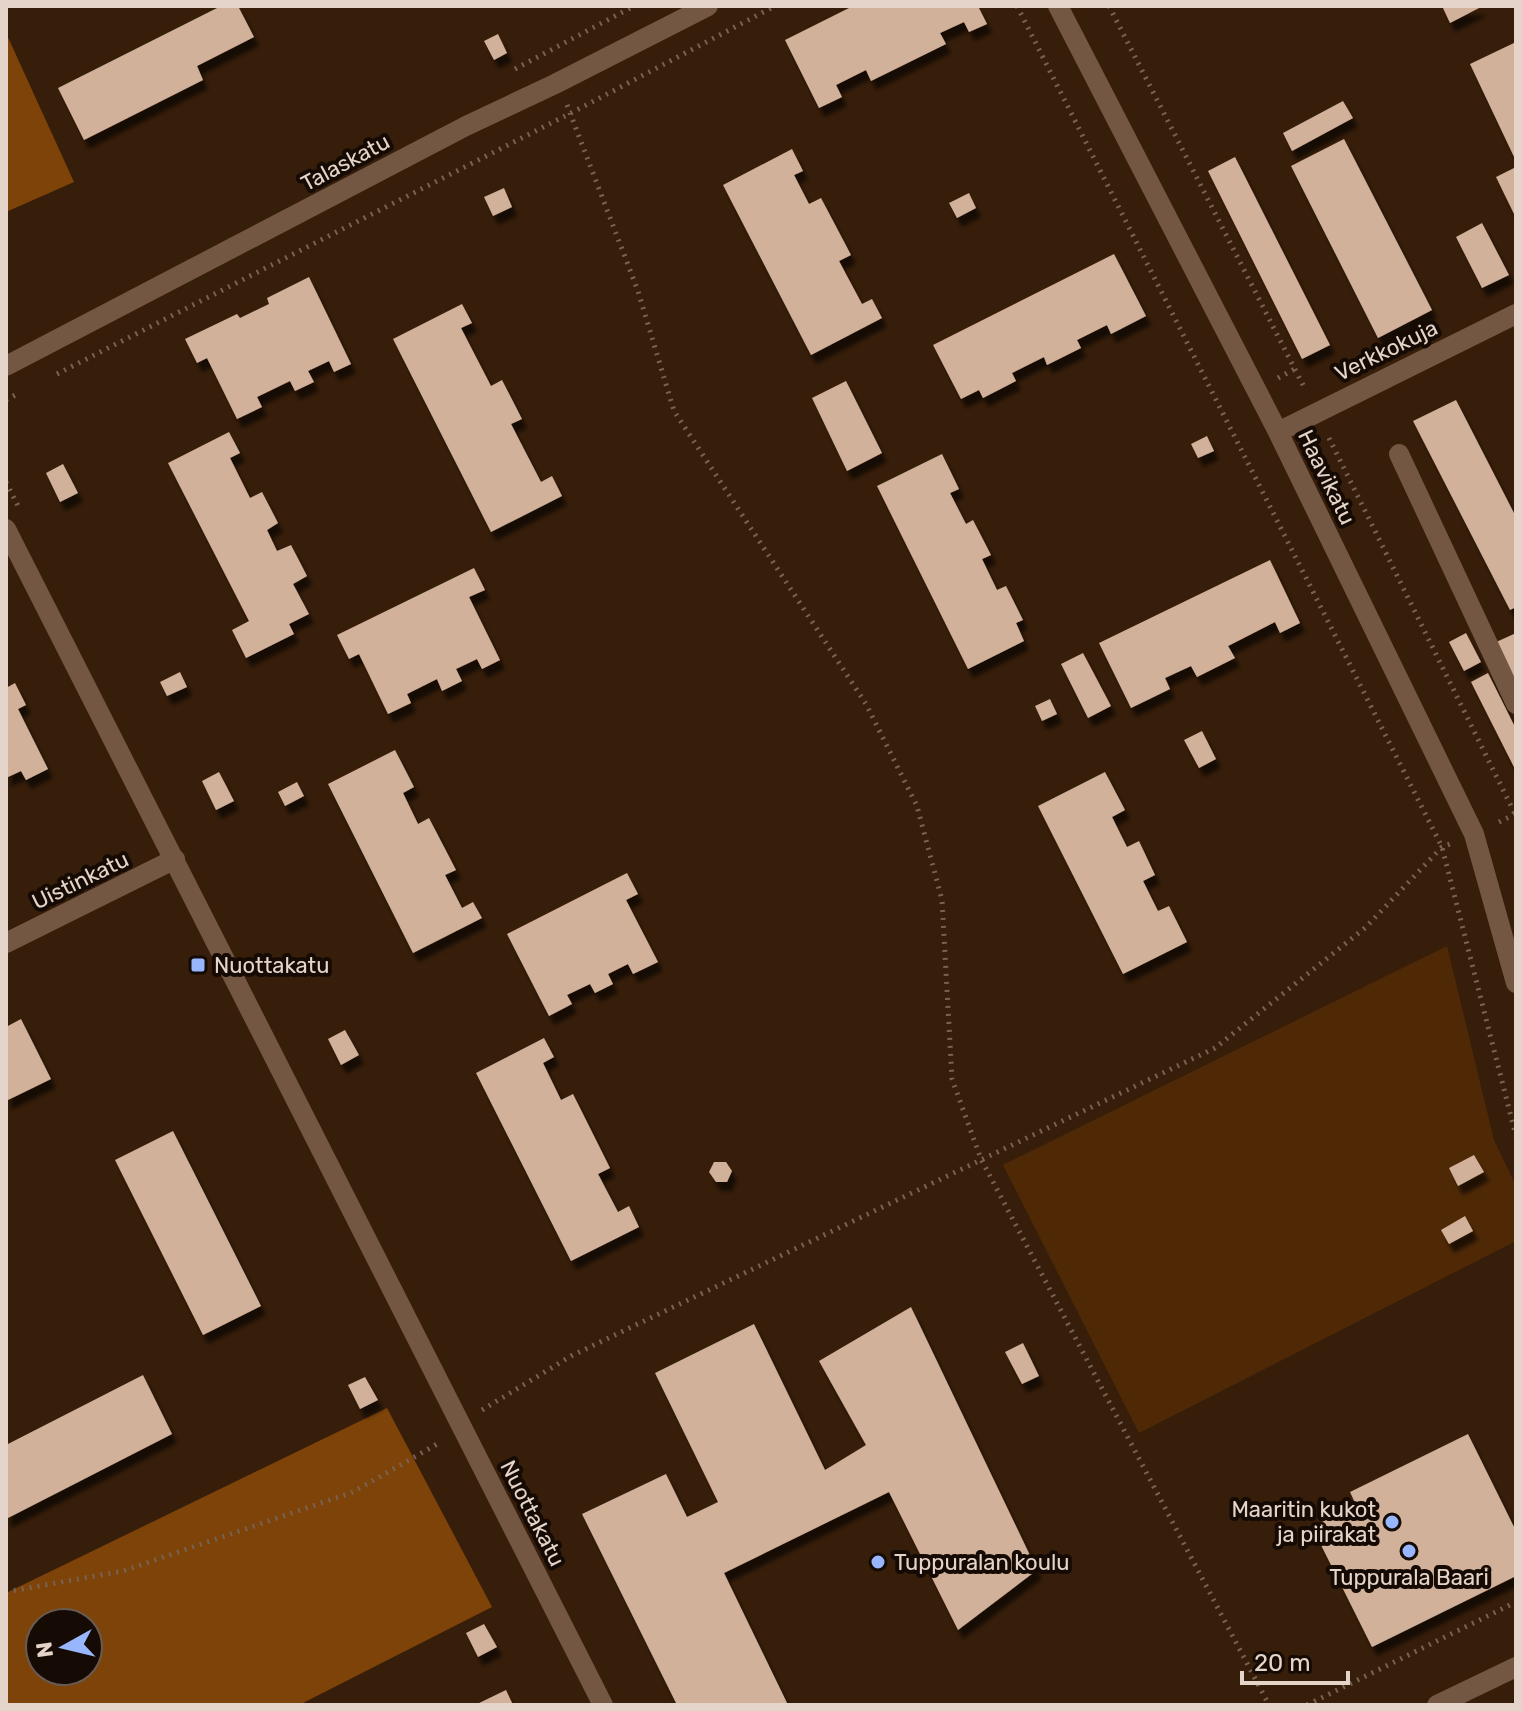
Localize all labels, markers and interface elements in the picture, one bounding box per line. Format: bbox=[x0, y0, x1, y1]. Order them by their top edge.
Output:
street label: Talaskatu bbox=[296, 128, 394, 197]
street label: Verkkokuja bbox=[1330, 314, 1442, 387]
street label: Haavikatu bbox=[1292, 425, 1361, 529]
street label: Uistinkatu bbox=[27, 845, 133, 915]
place label: Nuottakatu bbox=[214, 952, 329, 979]
marker: Nuottakatu bbox=[189, 956, 207, 974]
street label: Nuottakatu bbox=[494, 1456, 571, 1571]
place label: Maaritin kukot ja piirakat bbox=[1231, 1496, 1376, 1548]
marker: Maaritin kukot ja piirakat bbox=[1383, 1513, 1401, 1531]
marker: Tuppurala Baari bbox=[1400, 1542, 1418, 1560]
place label: Tuppuralan koulu bbox=[894, 1549, 1070, 1576]
marker: Tuppuralan koulu bbox=[869, 1553, 887, 1571]
place label: Tuppurala Baari bbox=[1329, 1564, 1489, 1591]
north arrow bbox=[24, 1607, 104, 1687]
scale bar bbox=[1242, 1635, 1348, 1685]
text: N bbox=[30, 1640, 59, 1659]
text: 20 m bbox=[1254, 1649, 1311, 1677]

